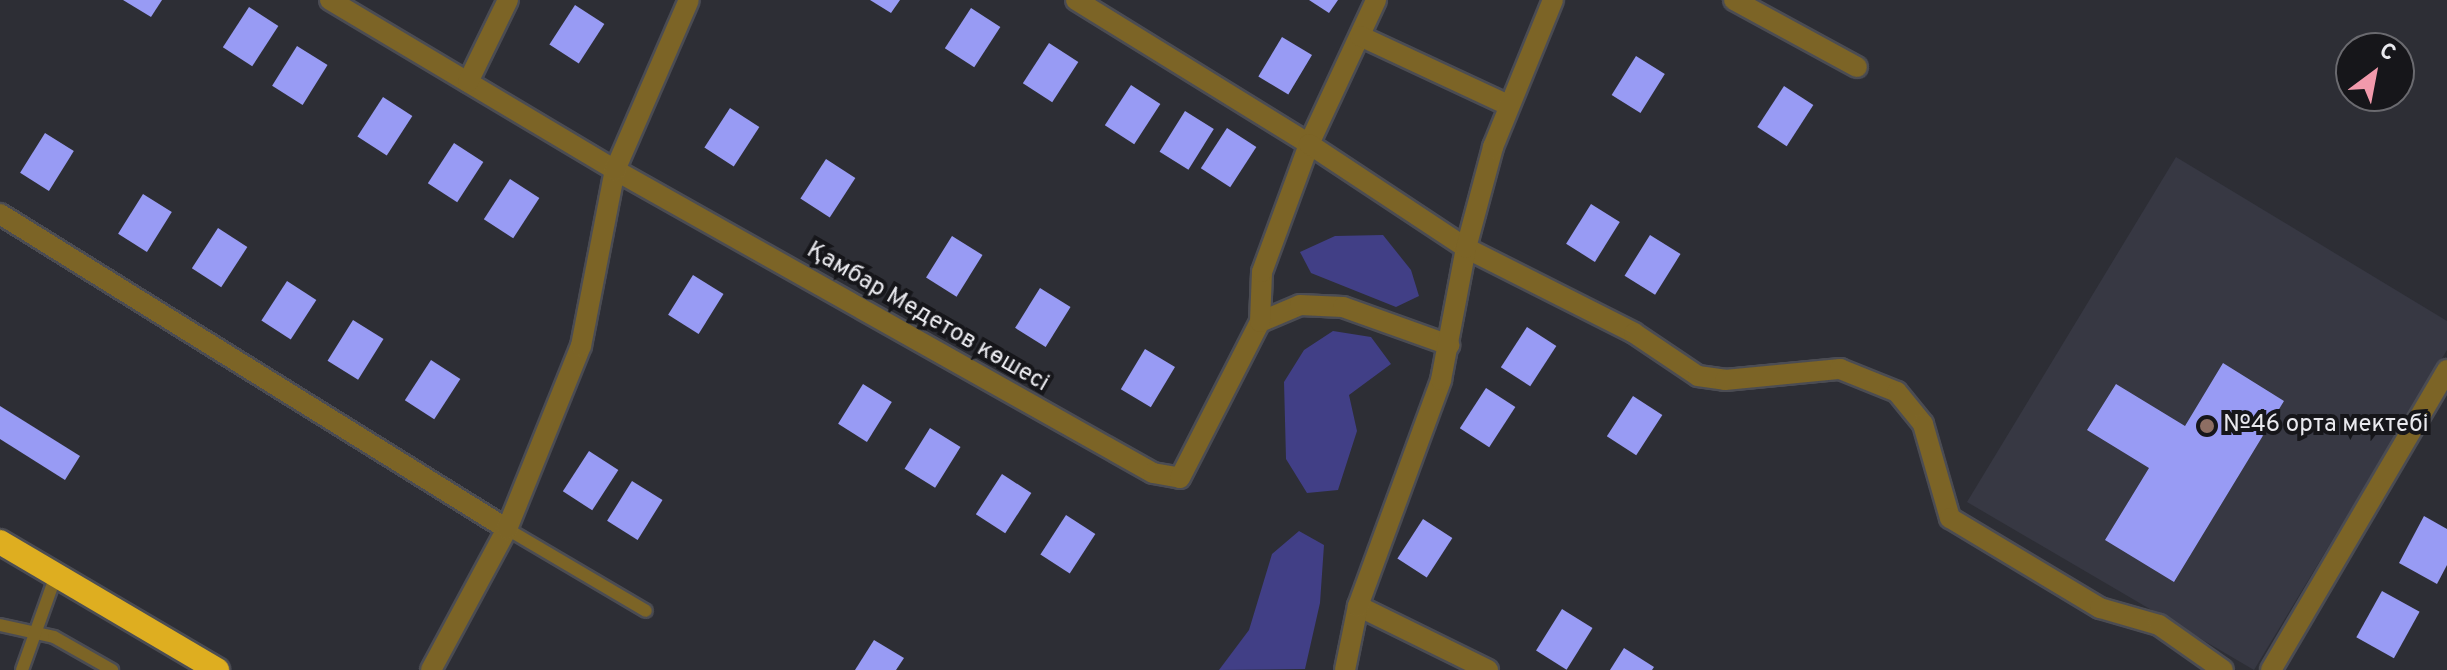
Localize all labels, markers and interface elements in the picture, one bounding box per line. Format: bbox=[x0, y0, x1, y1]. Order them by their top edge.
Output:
north arrow bbox=[2335, 32, 2415, 112]
text: С bbox=[2374, 38, 2400, 68]
street label: Қамбар Медетов көшесі bbox=[801, 237, 1053, 399]
place label: №46 орта мектебі bbox=[2223, 412, 2429, 440]
marker: №46 орта мектебі bbox=[2198, 417, 2216, 435]

